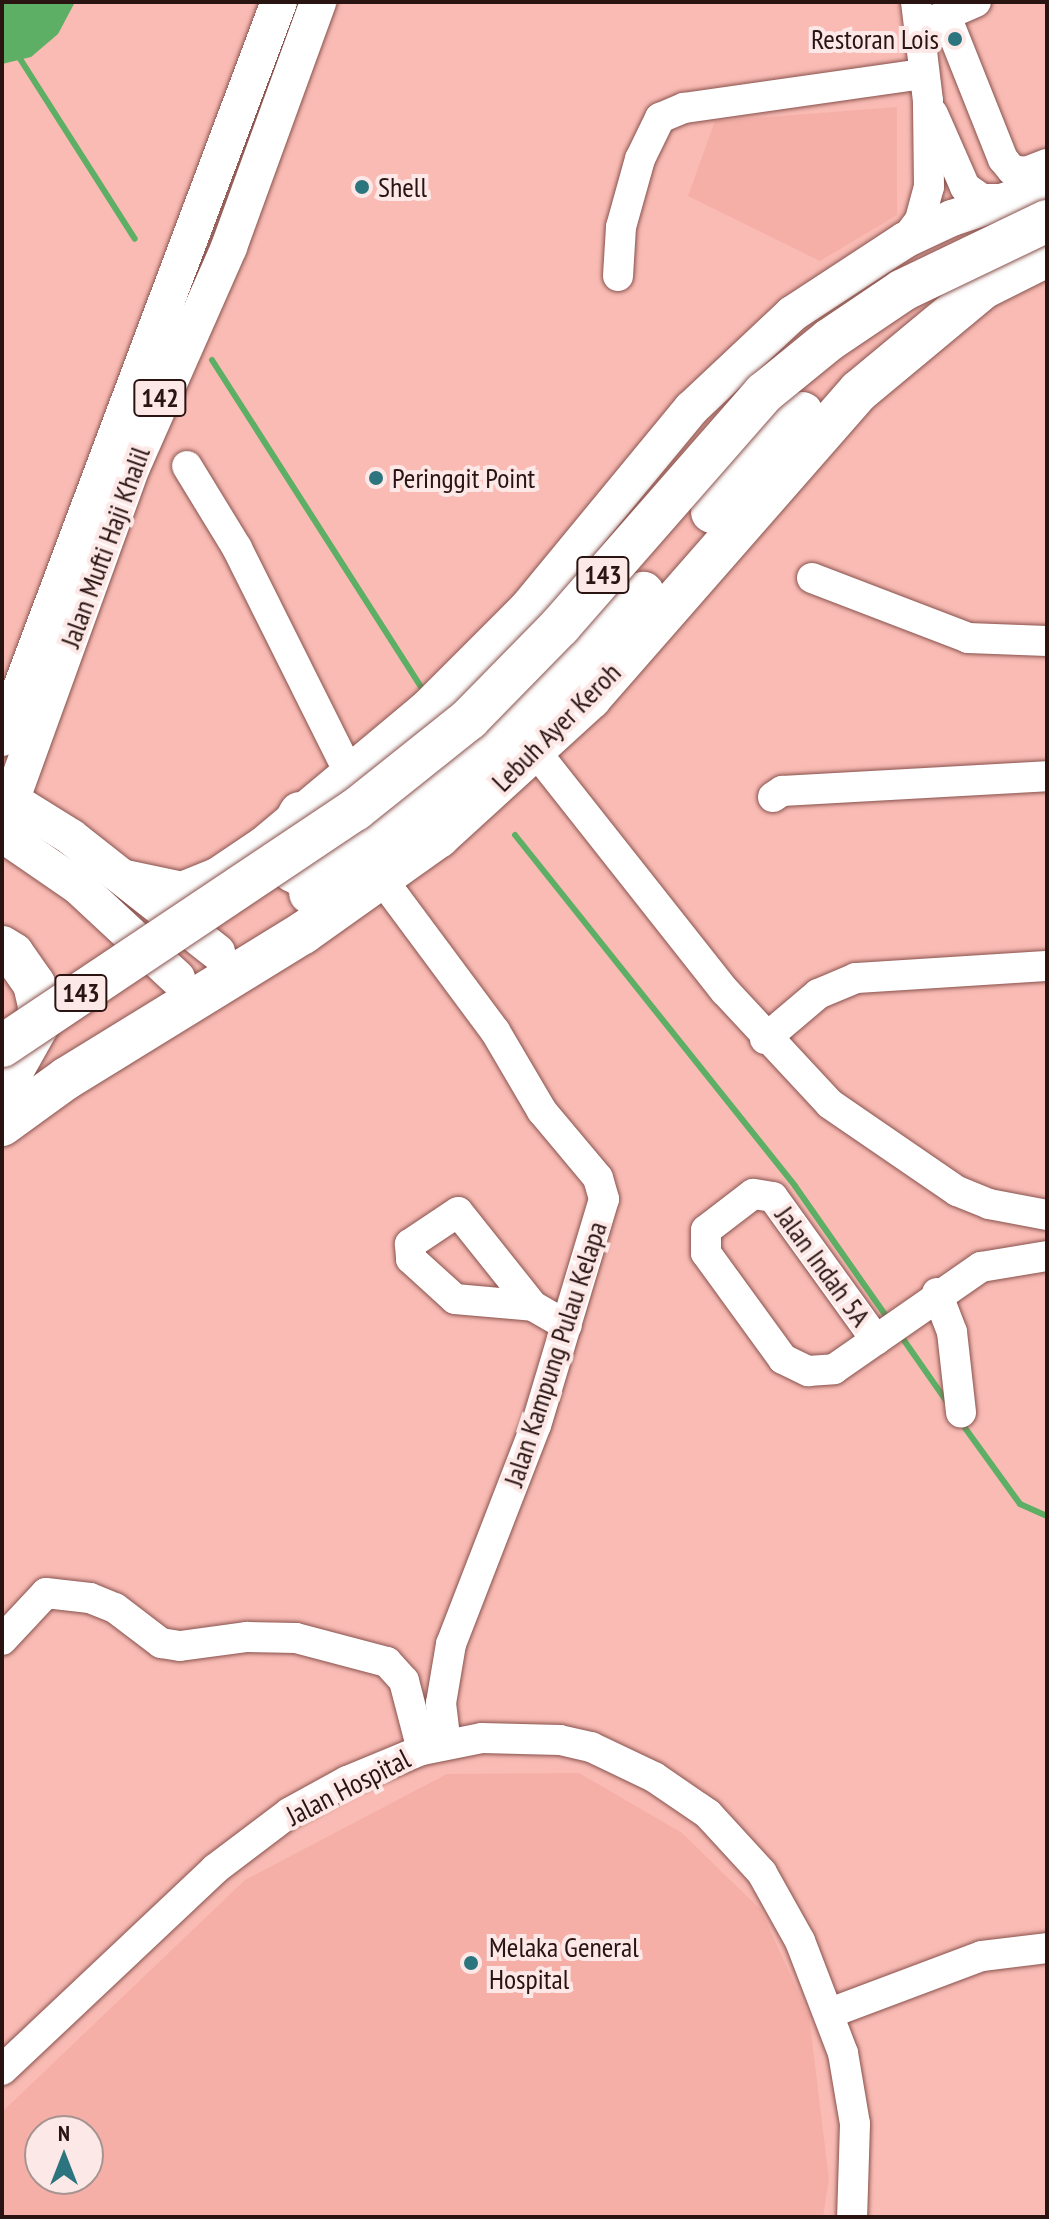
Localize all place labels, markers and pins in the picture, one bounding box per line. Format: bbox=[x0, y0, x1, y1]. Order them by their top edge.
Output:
place label: Restoran Lois bbox=[811, 22, 939, 56]
marker: Restoran Lois bbox=[946, 30, 964, 48]
place label: Shell bbox=[378, 170, 427, 204]
marker: Shell bbox=[353, 178, 371, 196]
place label: Peringgit Point bbox=[392, 461, 535, 495]
marker: Peringgit Point bbox=[367, 469, 385, 487]
place label: Melaka General Hospital bbox=[489, 1930, 639, 1996]
marker: Melaka General Hospital bbox=[460, 1952, 482, 1974]

